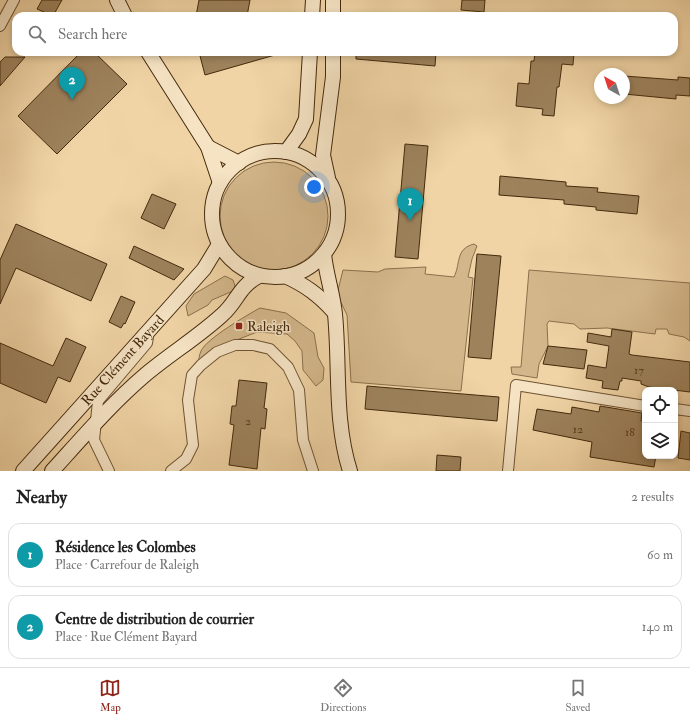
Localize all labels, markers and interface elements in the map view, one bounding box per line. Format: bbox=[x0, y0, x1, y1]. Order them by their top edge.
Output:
search box bbox=[12, 12, 678, 56]
icon: search bbox=[26, 23, 48, 45]
text: Search here bbox=[58, 25, 127, 44]
pin: 2 bbox=[59, 67, 85, 100]
north arrow bbox=[594, 68, 630, 104]
your location bbox=[304, 177, 324, 197]
pin: 1 bbox=[397, 188, 423, 221]
street label: Rue Clément Bayard bbox=[78, 312, 168, 409]
place label: Raleigh bbox=[247, 318, 291, 335]
marker: Raleigh bbox=[234, 321, 244, 331]
house number: 17 bbox=[634, 363, 644, 378]
map controls bbox=[642, 387, 678, 459]
button: locate bbox=[642, 387, 678, 423]
house number: 2 bbox=[245, 414, 251, 429]
house number: 12 bbox=[573, 422, 583, 437]
button: layers bbox=[642, 423, 678, 459]
house number: 18 bbox=[625, 425, 635, 440]
text: Nearby bbox=[16, 487, 67, 508]
text: 2 results bbox=[631, 489, 674, 505]
text: Résidence les Colombes bbox=[55, 538, 196, 557]
text: 1 bbox=[28, 547, 32, 563]
text: 60 m bbox=[647, 547, 673, 563]
text: Place · Carrefour de Raleigh bbox=[55, 557, 199, 573]
text: Centre de distribution de courrier bbox=[55, 610, 254, 629]
text: 2 bbox=[27, 619, 33, 635]
text: 140 m bbox=[642, 619, 673, 635]
text: Place · Rue Clément Bayard bbox=[55, 629, 197, 645]
tab: Map bbox=[99, 677, 121, 714]
tab: Directions bbox=[320, 677, 367, 714]
tab: Saved bbox=[565, 677, 591, 714]

